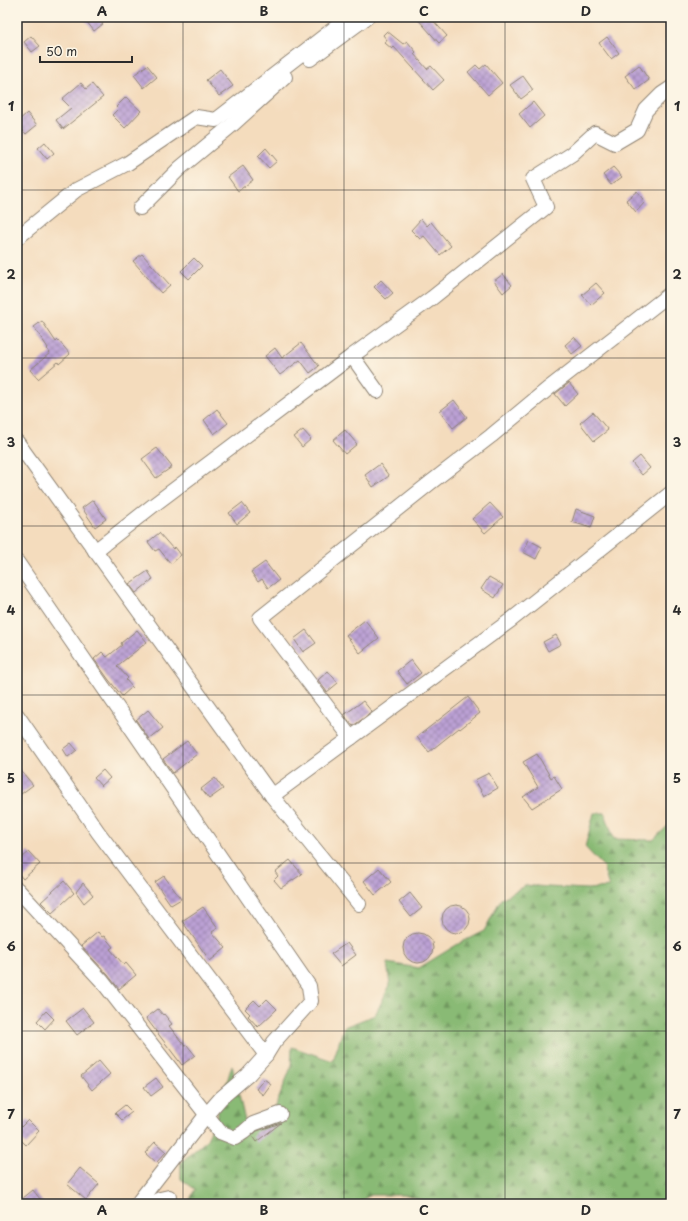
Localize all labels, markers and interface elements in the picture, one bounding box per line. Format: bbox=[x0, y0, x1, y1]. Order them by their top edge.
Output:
text: A bbox=[97, 1, 107, 20]
text: B bbox=[260, 1, 269, 20]
text: C bbox=[419, 1, 429, 20]
text: D bbox=[581, 1, 591, 20]
scale bar bbox=[40, 38, 132, 64]
text: 50 m bbox=[46, 42, 77, 60]
text: 1 bbox=[8, 96, 14, 115]
text: 1 bbox=[674, 96, 680, 115]
text: 2 bbox=[6, 264, 16, 283]
text: 2 bbox=[672, 264, 682, 283]
text: 3 bbox=[7, 432, 16, 451]
text: 3 bbox=[673, 432, 682, 451]
text: 4 bbox=[7, 600, 16, 619]
text: 4 bbox=[673, 600, 682, 619]
text: 5 bbox=[7, 768, 15, 787]
text: 5 bbox=[673, 768, 681, 787]
text: 6 bbox=[6, 936, 16, 955]
text: 6 bbox=[672, 936, 682, 955]
text: 7 bbox=[7, 1104, 15, 1123]
text: 7 bbox=[673, 1104, 681, 1123]
text: A bbox=[97, 1200, 107, 1219]
text: B bbox=[260, 1200, 269, 1219]
text: C bbox=[419, 1200, 429, 1219]
text: D bbox=[581, 1200, 591, 1219]

